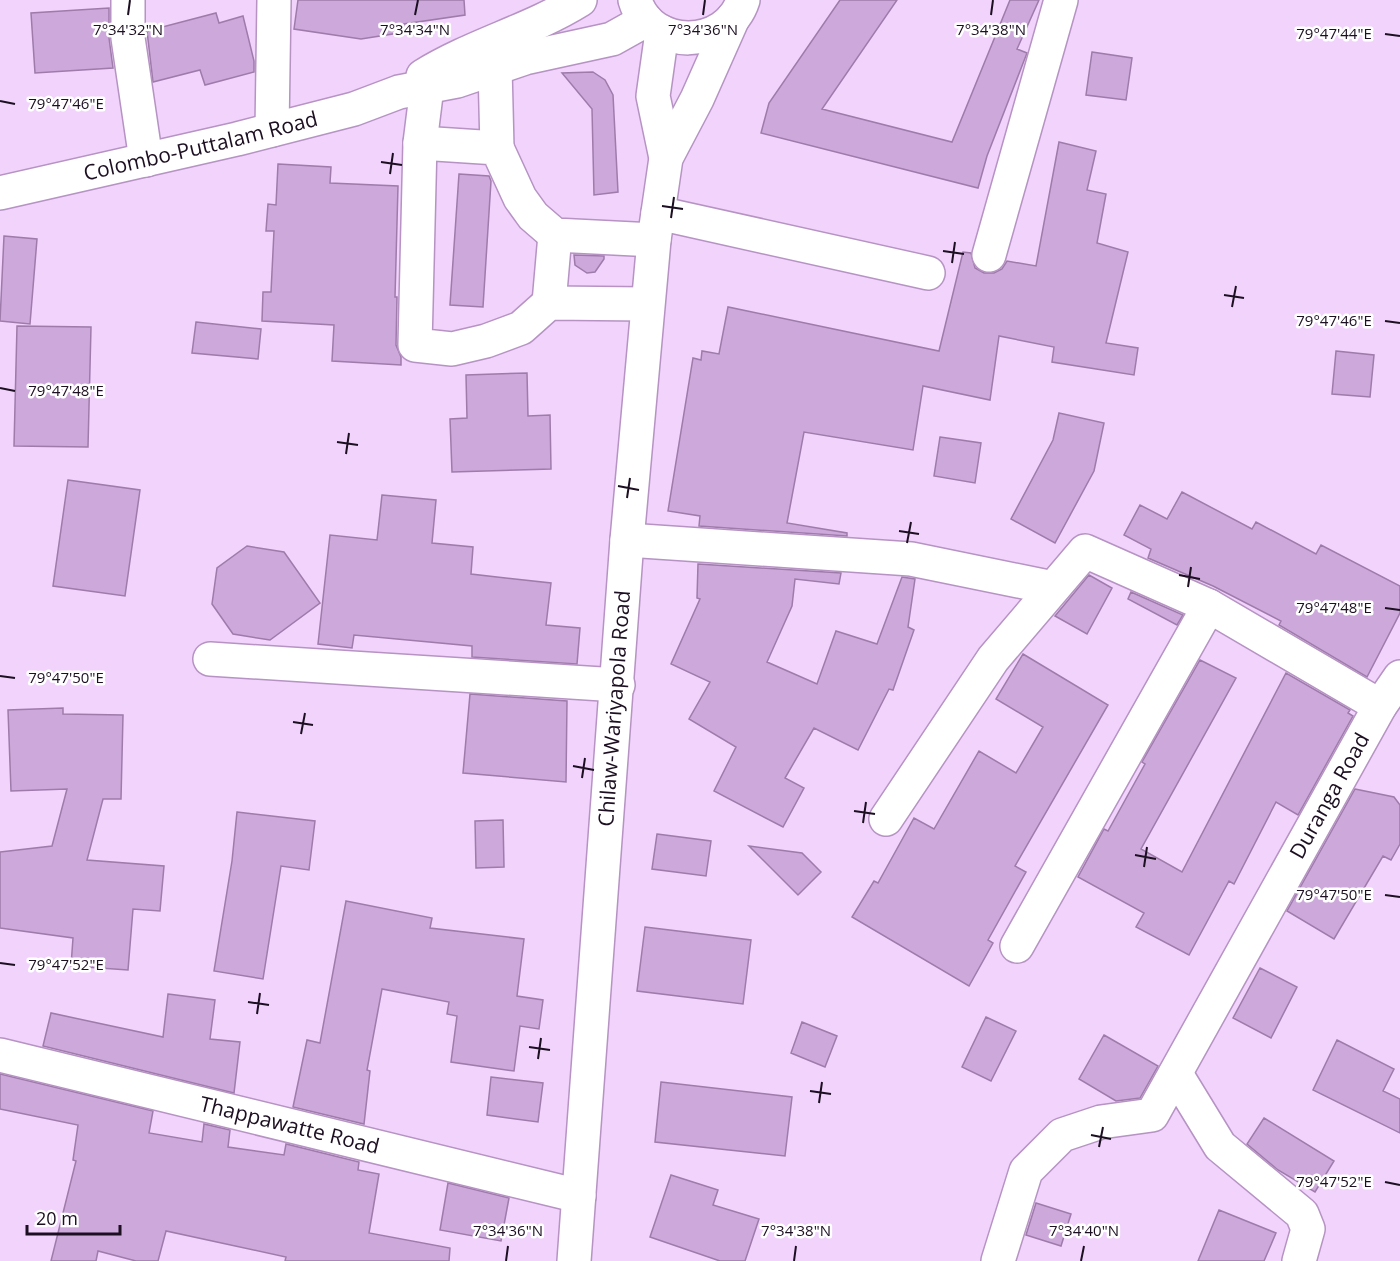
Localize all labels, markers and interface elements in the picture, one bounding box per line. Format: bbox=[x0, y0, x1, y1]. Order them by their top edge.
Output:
text: 7°34'32"N bbox=[93, 19, 163, 39]
text: 7°34'34"N bbox=[380, 19, 450, 39]
text: 7°34'36"N bbox=[668, 19, 738, 39]
text: 7°34'38"N bbox=[956, 19, 1026, 39]
text: 79°47'44"E bbox=[1296, 23, 1372, 43]
text: 79°47'46"E bbox=[28, 93, 104, 113]
street label: Colombo-Puttalam Road bbox=[81, 104, 320, 187]
text: 79°47'46"E bbox=[1296, 310, 1372, 330]
text: 79°47'48"E bbox=[28, 380, 104, 400]
street label: Chilaw-Wariyapola Road bbox=[591, 589, 636, 827]
text: 79°47'48"E bbox=[1296, 597, 1372, 617]
text: 79°47'50"E bbox=[28, 667, 104, 687]
street label: Duranga Road bbox=[1283, 728, 1375, 863]
text: 79°47'50"E bbox=[1296, 884, 1372, 904]
text: 79°47'52"E bbox=[28, 954, 104, 974]
street label: Thappawatte Road bbox=[197, 1089, 382, 1160]
text: 79°47'52"E bbox=[1296, 1171, 1372, 1191]
scale bar bbox=[27, 1198, 120, 1236]
text: 20 m bbox=[36, 1206, 78, 1230]
text: 7°34'36"N bbox=[473, 1220, 543, 1240]
text: 7°34'38"N bbox=[761, 1220, 831, 1240]
text: 7°34'40"N bbox=[1049, 1220, 1119, 1240]

